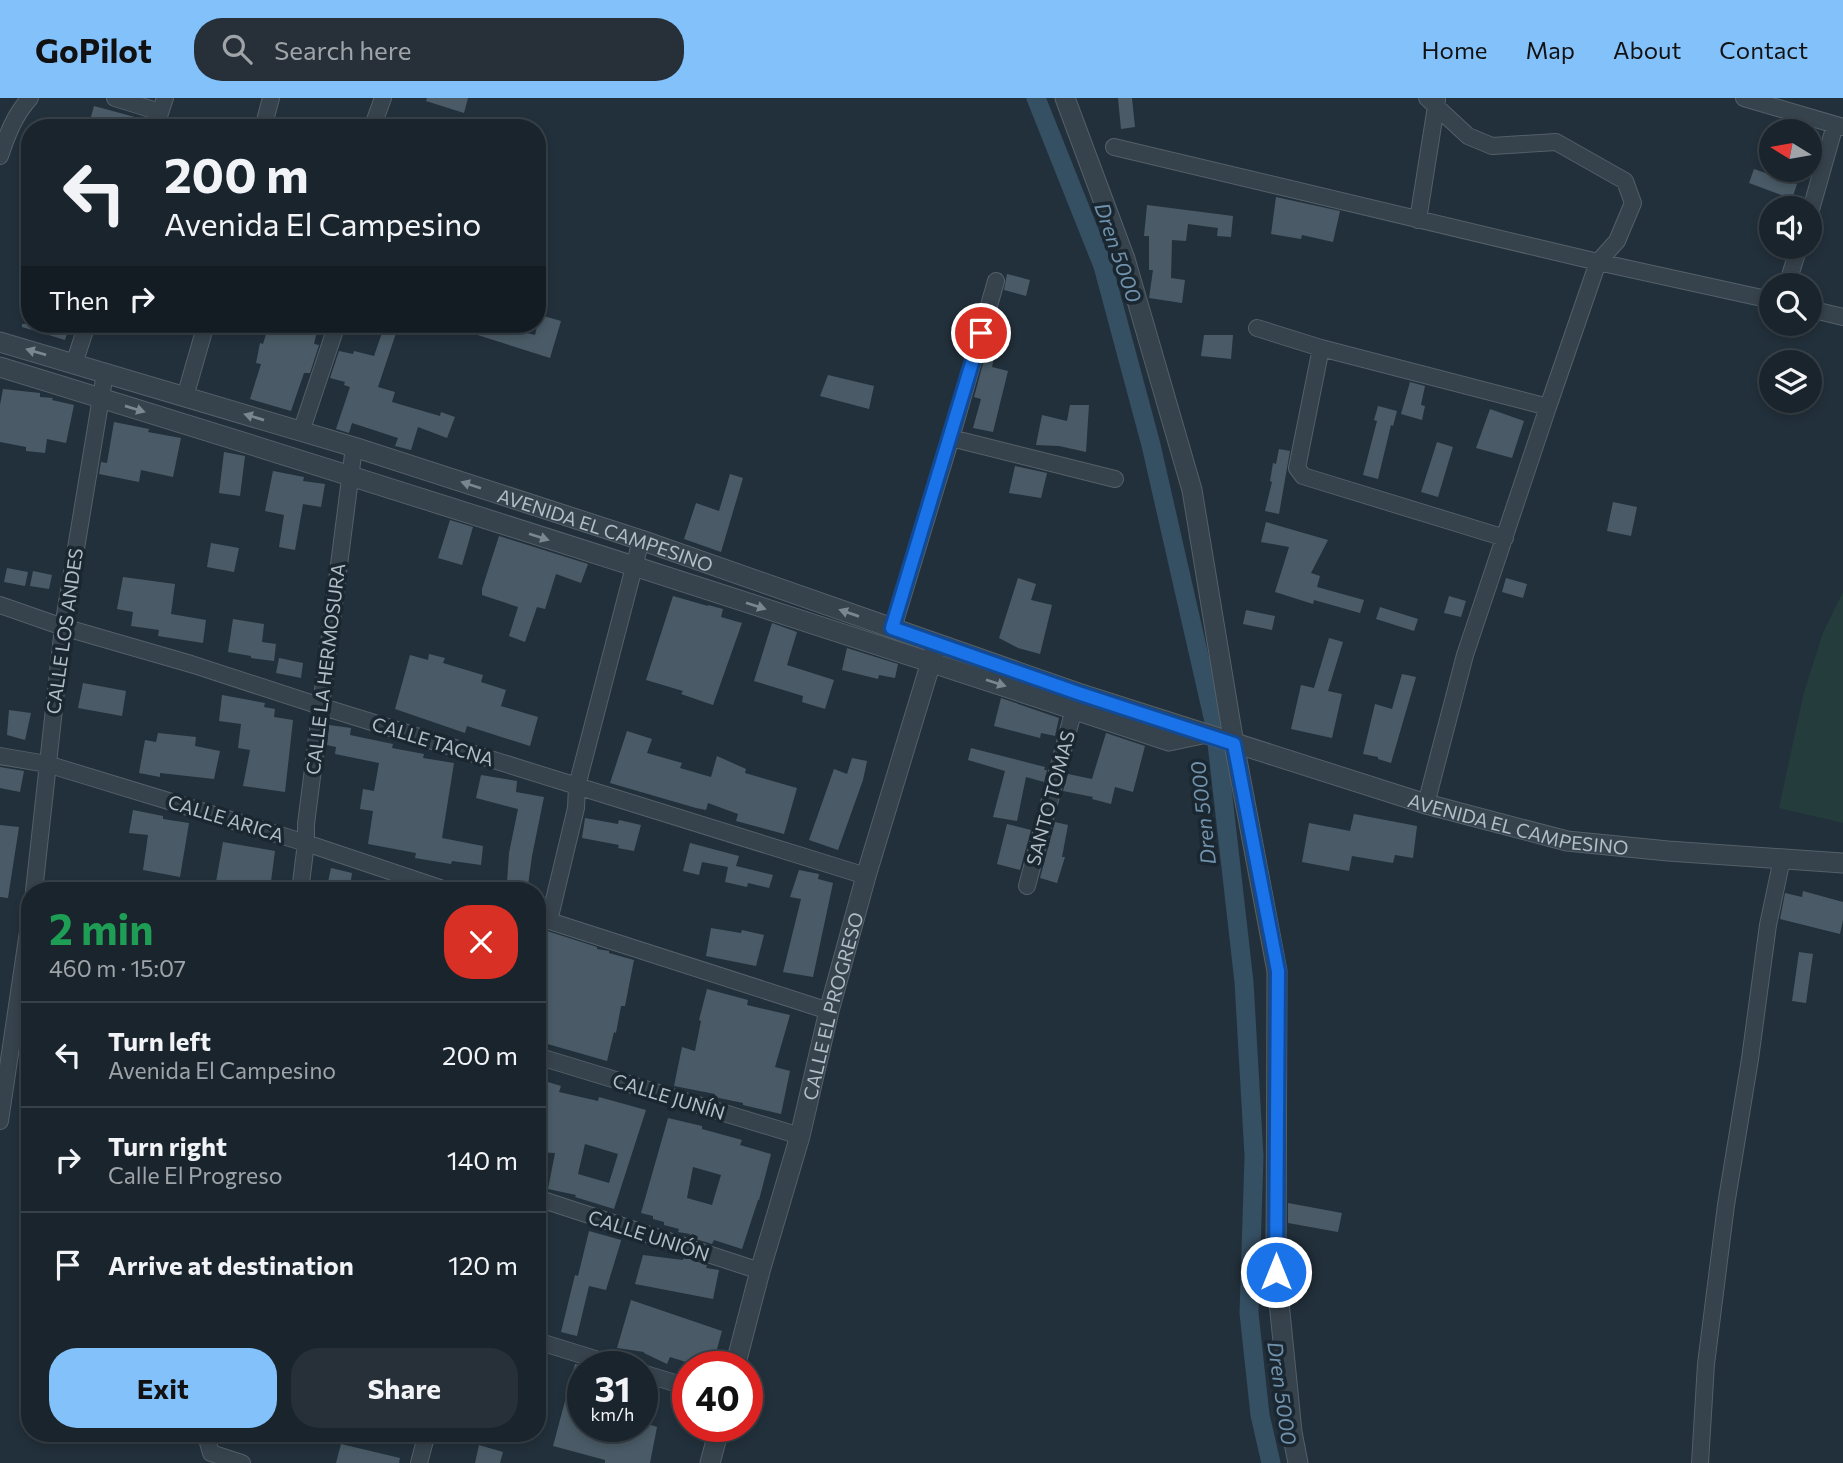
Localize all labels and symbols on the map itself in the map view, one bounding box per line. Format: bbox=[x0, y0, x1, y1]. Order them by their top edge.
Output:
north arrow bbox=[1759, 119, 1822, 182]
water label: Dren 5000 bbox=[1090, 199, 1148, 305]
pin bbox=[951, 303, 1011, 363]
one-way arrow bbox=[25, 347, 46, 357]
one-way arrow bbox=[125, 404, 146, 414]
one-way arrow bbox=[243, 412, 264, 422]
one-way arrow bbox=[460, 479, 481, 490]
street label: AVENIDA EL CAMPESINO bbox=[495, 483, 716, 576]
one-way arrow bbox=[529, 532, 550, 543]
street label: CALLE LOS ANDES bbox=[41, 546, 87, 716]
street label: CALLE LA HERMOSURA bbox=[301, 562, 349, 776]
one-way arrow bbox=[746, 601, 767, 612]
one-way arrow bbox=[838, 607, 859, 618]
one-way arrow bbox=[985, 678, 1006, 689]
street label: CALLE TACNA bbox=[369, 712, 497, 770]
street label: SANTO TOMAS bbox=[1021, 728, 1079, 868]
water label: Dren 5000 bbox=[1184, 760, 1220, 866]
street label: AVENIDA EL CAMPESINO bbox=[1405, 788, 1630, 859]
street label: CALLE ARICA bbox=[165, 789, 287, 847]
street label: CALLE EL PROGRESO bbox=[797, 909, 867, 1102]
street label: CALLE JUNÍN bbox=[610, 1068, 728, 1124]
street label: CALLE UNIÓN bbox=[585, 1204, 713, 1265]
position arrow bbox=[1239, 1235, 1313, 1309]
water label: Dren 5000 bbox=[1263, 1340, 1303, 1446]
speed limit sign: 40 bbox=[672, 1351, 763, 1442]

